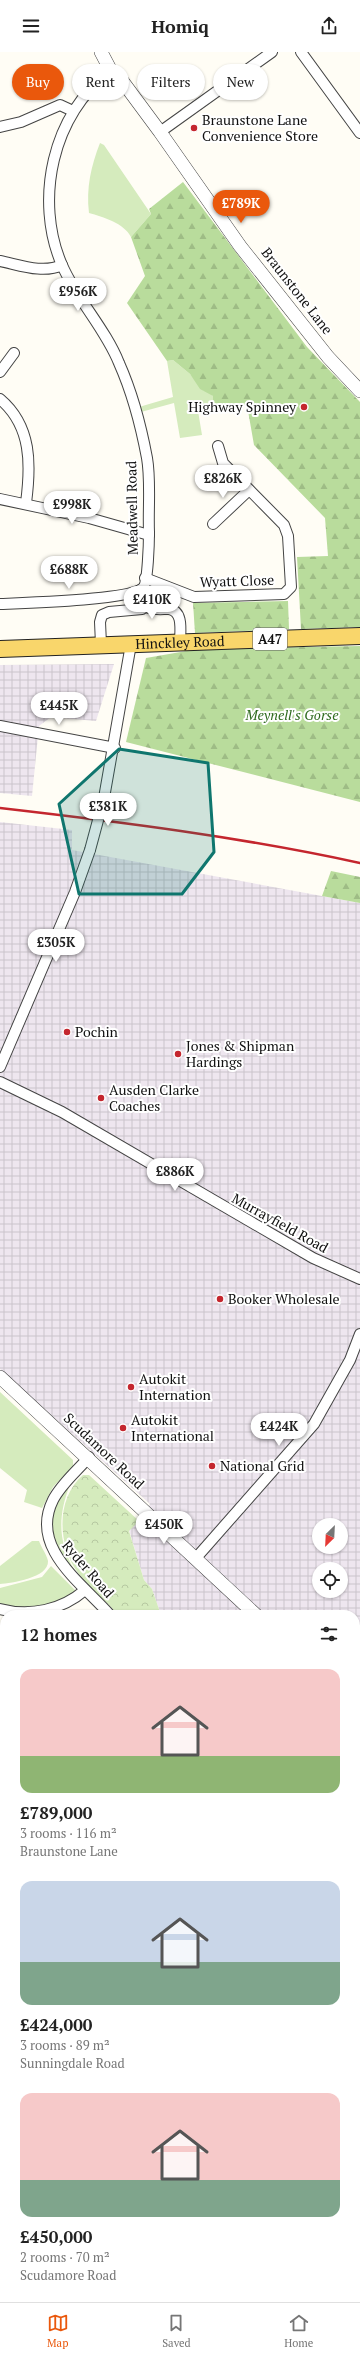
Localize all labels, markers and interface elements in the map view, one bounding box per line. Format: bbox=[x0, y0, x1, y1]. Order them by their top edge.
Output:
text: Homiq bbox=[151, 14, 209, 38]
icon: menu bbox=[20, 15, 42, 37]
icon: share bbox=[318, 15, 340, 37]
chip: Buy bbox=[12, 64, 64, 100]
chip: Rent bbox=[72, 64, 129, 100]
chip: Filters bbox=[137, 64, 205, 100]
chip: New bbox=[213, 64, 268, 100]
place label: Braunstone Lane Convenience Store bbox=[202, 110, 318, 145]
marker: Braunstone Lane Convenience Store bbox=[189, 123, 199, 133]
pin: £789K bbox=[213, 190, 269, 224]
text: £789K bbox=[222, 194, 260, 212]
street label: Braunstone Lane bbox=[257, 243, 337, 338]
pin: £956K bbox=[50, 278, 106, 312]
text: £956K bbox=[59, 282, 97, 300]
place label: Highway Spinney bbox=[188, 397, 297, 416]
marker: Highway Spinney bbox=[299, 402, 309, 412]
street label: Meadwell Road bbox=[121, 461, 142, 555]
pin: £826K bbox=[195, 465, 251, 499]
text: £826K bbox=[204, 469, 242, 487]
pin: £998K bbox=[44, 491, 100, 525]
text: £998K bbox=[53, 495, 91, 513]
pin: £688K bbox=[41, 556, 97, 590]
text: £688K bbox=[50, 560, 88, 578]
street label: Wyatt Close bbox=[200, 570, 274, 591]
pin: £410K bbox=[124, 586, 180, 620]
text: £410K bbox=[133, 590, 171, 608]
road number: A47 bbox=[253, 628, 287, 650]
street label: Hinckley Road bbox=[135, 631, 225, 653]
pin: £445K bbox=[31, 692, 87, 726]
text: £445K bbox=[40, 696, 78, 714]
park label: Meynell's Gorse bbox=[244, 705, 339, 724]
pin: £381K bbox=[80, 793, 136, 827]
text: £381K bbox=[89, 797, 127, 815]
pin: £305K bbox=[28, 929, 84, 963]
text: £305K bbox=[37, 933, 75, 951]
place label: Pochin bbox=[75, 1022, 119, 1041]
marker: Pochin bbox=[62, 1027, 72, 1037]
place label: Jones & Shipman Hardings bbox=[186, 1036, 295, 1071]
marker: Jones & Shipman Hardings bbox=[173, 1049, 183, 1059]
place label: Ausden Clarke Coaches bbox=[109, 1080, 199, 1115]
marker: Ausden Clarke Coaches bbox=[96, 1093, 106, 1103]
pin: £886K bbox=[147, 1158, 203, 1192]
text: £886K bbox=[156, 1162, 194, 1180]
street label: Murrayfield Road bbox=[229, 1188, 332, 1257]
place label: Booker Wholesale bbox=[228, 1289, 340, 1308]
marker: Booker Wholesale bbox=[215, 1294, 225, 1304]
place label: Autokit Internation bbox=[139, 1369, 211, 1404]
marker: Autokit Internation bbox=[126, 1382, 136, 1392]
street label: Scudamore Road bbox=[60, 1408, 149, 1493]
place label: Autokit International bbox=[131, 1410, 214, 1445]
pin: £424K bbox=[251, 1413, 307, 1447]
text: £424K bbox=[260, 1417, 298, 1435]
marker: Autokit International bbox=[118, 1423, 128, 1433]
place label: National Grid bbox=[220, 1456, 305, 1475]
marker: National Grid bbox=[207, 1461, 217, 1471]
pin: £450K bbox=[136, 1511, 192, 1545]
text: £450K bbox=[145, 1515, 183, 1533]
north arrow bbox=[312, 1518, 348, 1554]
map controls bbox=[312, 1518, 348, 1598]
street label: Ryder Road bbox=[58, 1536, 119, 1602]
button: locate bbox=[312, 1562, 348, 1598]
text: 12 homes bbox=[20, 1623, 97, 1646]
icon: filters bbox=[318, 1623, 340, 1645]
icon: home bbox=[144, 1695, 216, 1767]
text: £789,000 bbox=[20, 1801, 92, 1824]
text: 3 rooms · 116 m² bbox=[20, 1824, 117, 1842]
text: Braunstone Lane bbox=[20, 1842, 118, 1860]
icon: home bbox=[144, 1907, 216, 1979]
text: £424,000 bbox=[20, 2013, 92, 2036]
text: 3 rooms · 89 m² bbox=[20, 2036, 110, 2054]
text: Sunningdale Road bbox=[20, 2054, 125, 2072]
icon: home bbox=[144, 2119, 216, 2191]
text: £450,000 bbox=[20, 2225, 92, 2248]
text: 2 rooms · 70 m² bbox=[20, 2248, 110, 2266]
text: Scudamore Road bbox=[20, 2266, 116, 2284]
tab: Map bbox=[47, 2312, 69, 2350]
tab: Saved bbox=[162, 2312, 191, 2350]
tab: Home bbox=[284, 2312, 313, 2350]

